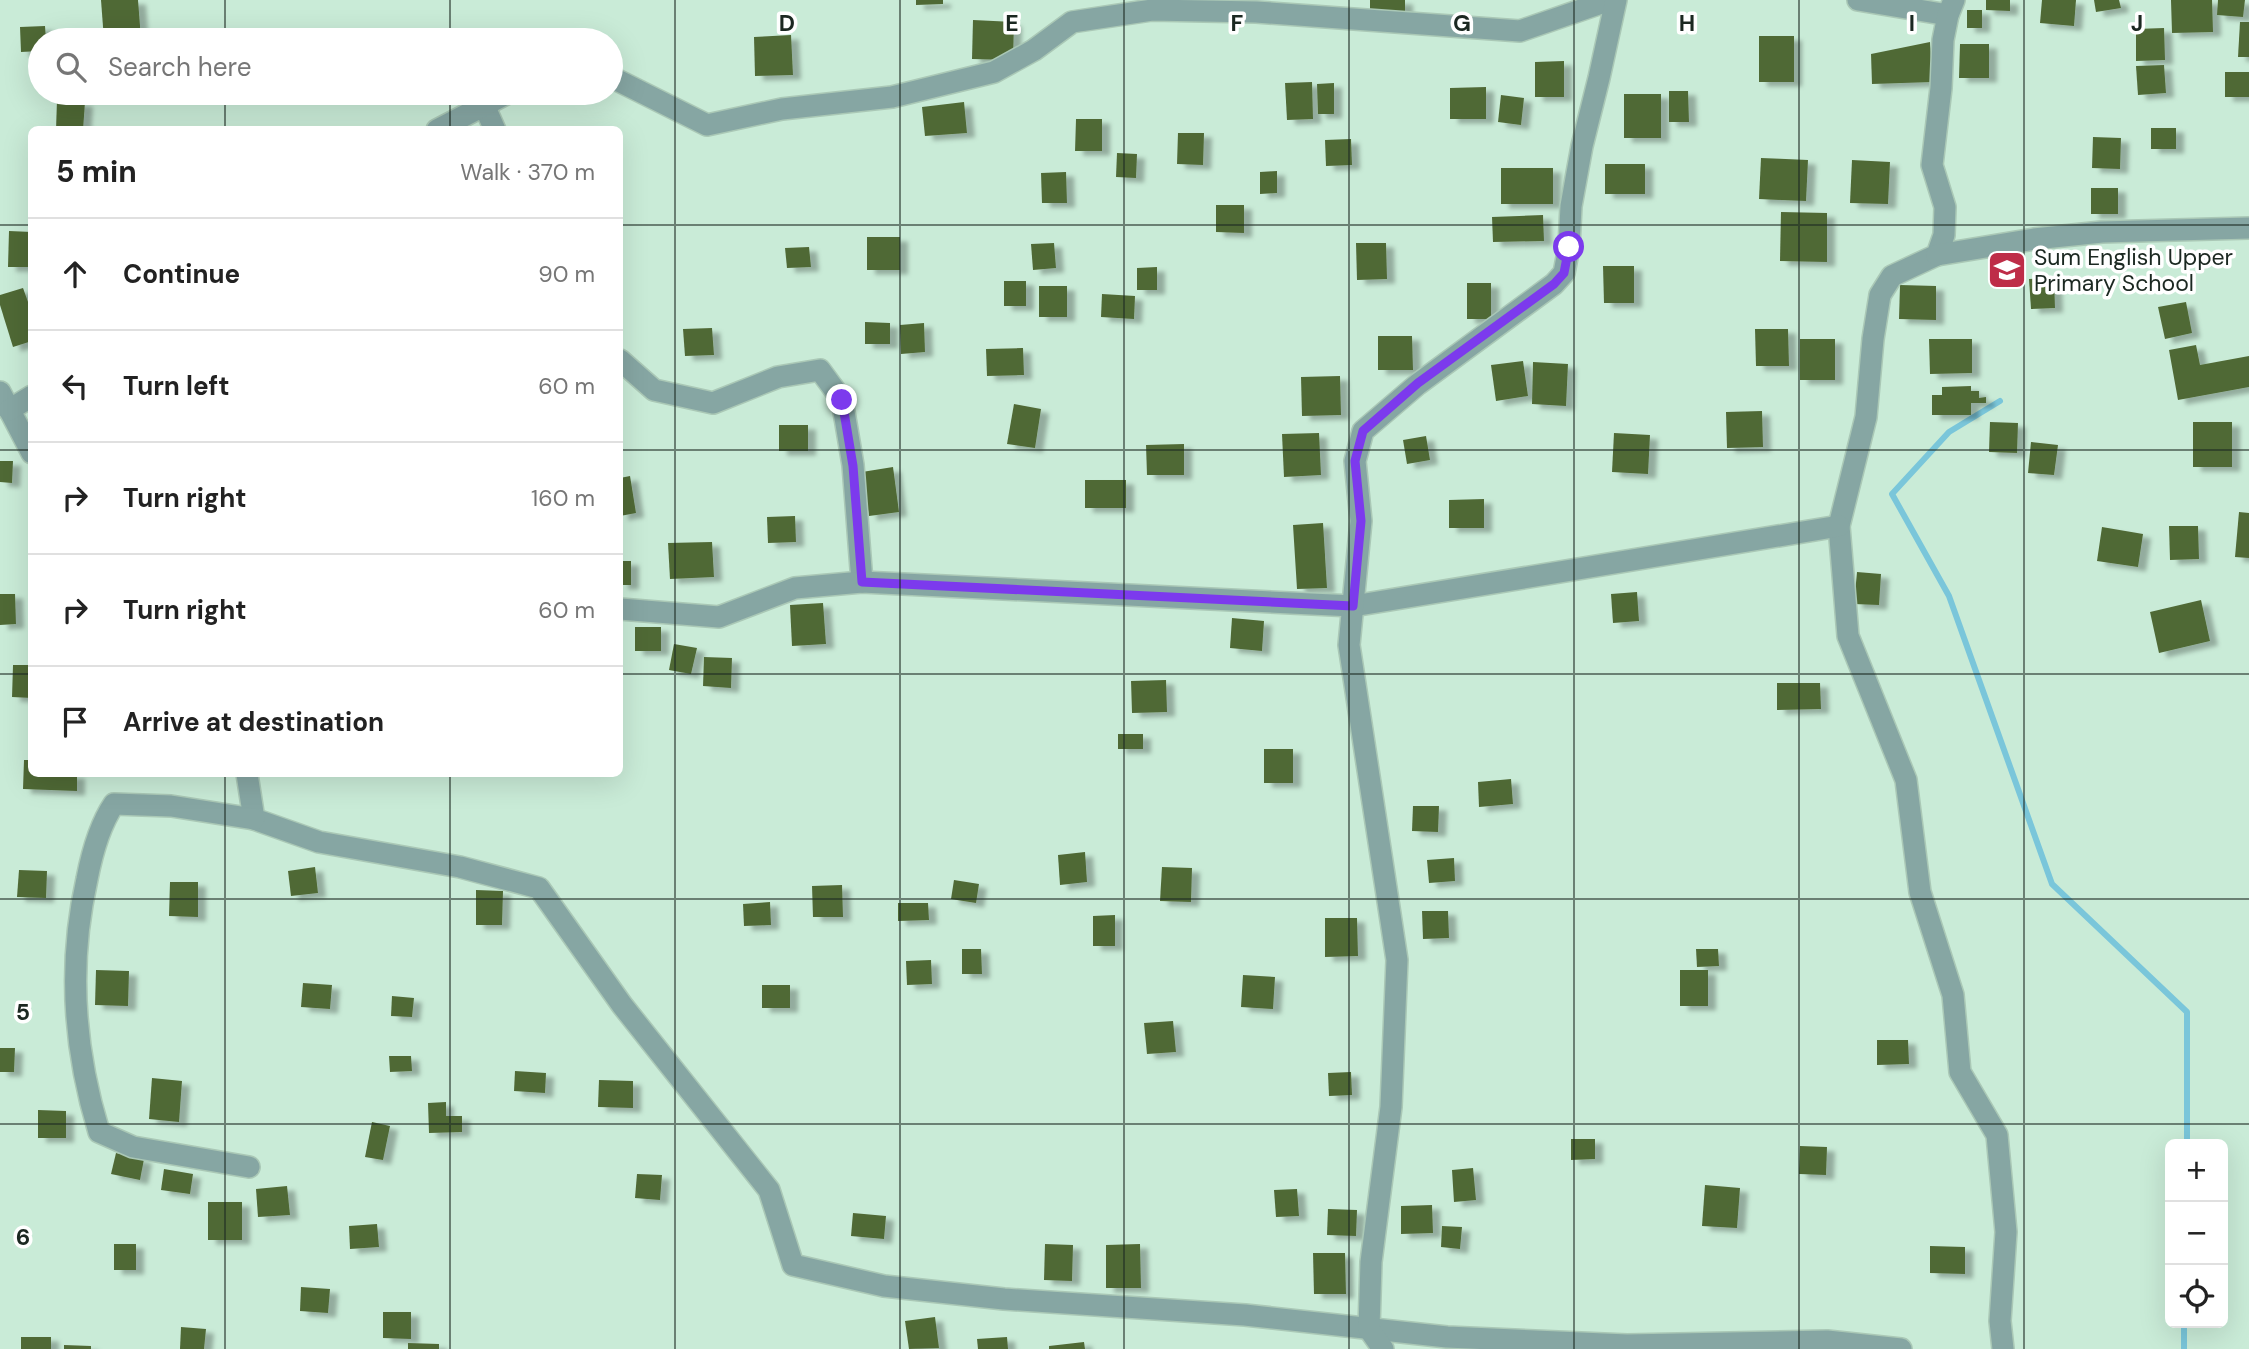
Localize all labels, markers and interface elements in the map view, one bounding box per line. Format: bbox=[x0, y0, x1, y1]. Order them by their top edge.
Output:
text: D bbox=[779, 8, 795, 38]
text: E bbox=[1005, 8, 1019, 38]
text: F bbox=[1231, 8, 1244, 38]
text: G bbox=[1453, 8, 1471, 38]
text: H bbox=[1679, 8, 1695, 38]
text: I bbox=[1909, 8, 1915, 38]
text: J bbox=[2131, 8, 2143, 38]
search box bbox=[28, 28, 623, 105]
icon: search bbox=[52, 48, 90, 86]
text: Search here bbox=[108, 50, 251, 84]
text: 5 min bbox=[56, 152, 137, 191]
text: Walk · 370 m bbox=[460, 157, 595, 187]
route start bbox=[1553, 231, 1584, 262]
place label: Sum English Upper Primary School bbox=[2034, 242, 2233, 298]
school or university icon: Sum English Upper Primary School bbox=[1986, 249, 2028, 291]
icon: ahead bbox=[56, 255, 94, 293]
text: Continue bbox=[123, 257, 240, 291]
text: 90 m bbox=[538, 259, 595, 289]
icon: left bbox=[56, 367, 94, 405]
text: Turn left bbox=[123, 369, 230, 403]
text: 60 m bbox=[538, 371, 595, 401]
route end bbox=[826, 384, 857, 415]
icon: right bbox=[56, 479, 94, 517]
text: Turn right bbox=[123, 481, 247, 515]
text: 160 m bbox=[531, 483, 595, 513]
icon: right bbox=[56, 591, 94, 629]
text: Turn right bbox=[123, 593, 247, 627]
text: 60 m bbox=[538, 595, 595, 625]
icon: arrive bbox=[56, 703, 94, 741]
text: Arrive at destination bbox=[123, 705, 384, 739]
text: 5 bbox=[16, 997, 30, 1027]
map controls bbox=[2165, 1139, 2228, 1328]
button: + bbox=[2165, 1139, 2228, 1202]
button: − bbox=[2165, 1202, 2228, 1265]
text: 6 bbox=[16, 1222, 30, 1252]
button: locate bbox=[2165, 1265, 2228, 1328]

